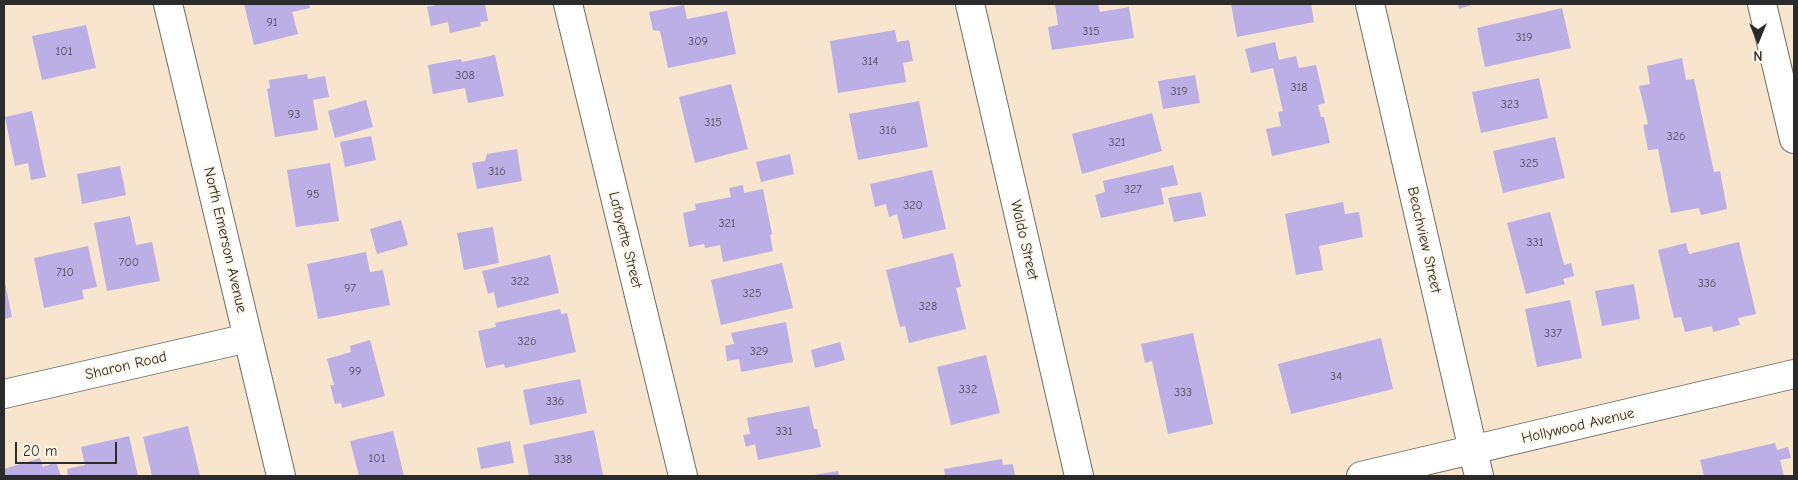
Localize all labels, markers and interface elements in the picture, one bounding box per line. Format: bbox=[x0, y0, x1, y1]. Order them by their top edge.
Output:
north arrow bbox=[1733, 15, 1783, 65]
house number: 91 bbox=[266, 16, 278, 30]
house number: 315 bbox=[1082, 25, 1100, 39]
house number: 319 bbox=[1515, 31, 1533, 45]
house number: 309 bbox=[688, 35, 708, 49]
house number: 101 bbox=[56, 45, 72, 59]
text: N bbox=[1753, 47, 1763, 64]
house number: 314 bbox=[862, 55, 878, 69]
house number: 308 bbox=[455, 69, 475, 83]
house number: 318 bbox=[1290, 81, 1308, 95]
house number: 319 bbox=[1170, 85, 1188, 99]
house number: 323 bbox=[1501, 98, 1519, 112]
house number: 93 bbox=[288, 108, 300, 122]
house number: 315 bbox=[704, 116, 722, 130]
house number: 316 bbox=[879, 124, 897, 138]
house number: 326 bbox=[1667, 130, 1685, 144]
house number: 321 bbox=[1108, 136, 1126, 150]
house number: 325 bbox=[1520, 157, 1538, 171]
street label: North Emerson Avenue bbox=[199, 165, 251, 315]
house number: 316 bbox=[488, 165, 506, 179]
house number: 327 bbox=[1124, 183, 1142, 197]
street label: Beachview Street bbox=[1403, 185, 1445, 295]
house number: 95 bbox=[307, 188, 319, 202]
street label: Lafayette Street bbox=[604, 190, 646, 290]
street label: Waldo Street bbox=[1006, 198, 1042, 282]
house number: 320 bbox=[903, 199, 923, 213]
house number: 321 bbox=[718, 217, 736, 231]
house number: 331 bbox=[1527, 236, 1543, 250]
house number: 700 bbox=[119, 256, 139, 270]
house number: 710 bbox=[56, 266, 74, 280]
house number: 322 bbox=[511, 275, 529, 289]
house number: 336 bbox=[1698, 277, 1716, 291]
house number: 97 bbox=[344, 282, 356, 296]
house number: 325 bbox=[743, 287, 761, 301]
house number: 328 bbox=[919, 300, 937, 314]
house number: 337 bbox=[1544, 327, 1562, 341]
house number: 326 bbox=[518, 335, 536, 349]
house number: 329 bbox=[750, 345, 768, 359]
street label: Sharon Road bbox=[83, 348, 169, 384]
house number: 99 bbox=[349, 365, 361, 379]
house number: 34 bbox=[1330, 370, 1342, 384]
house number: 332 bbox=[959, 383, 977, 397]
house number: 333 bbox=[1174, 386, 1192, 400]
house number: 336 bbox=[546, 395, 564, 409]
street label: Hollywood Avenue bbox=[1520, 404, 1636, 448]
house number: 331 bbox=[776, 425, 792, 439]
scale bar bbox=[18, 432, 120, 464]
text: 20 m bbox=[23, 442, 57, 460]
house number: 101 bbox=[369, 452, 385, 466]
house number: 338 bbox=[554, 453, 572, 467]

